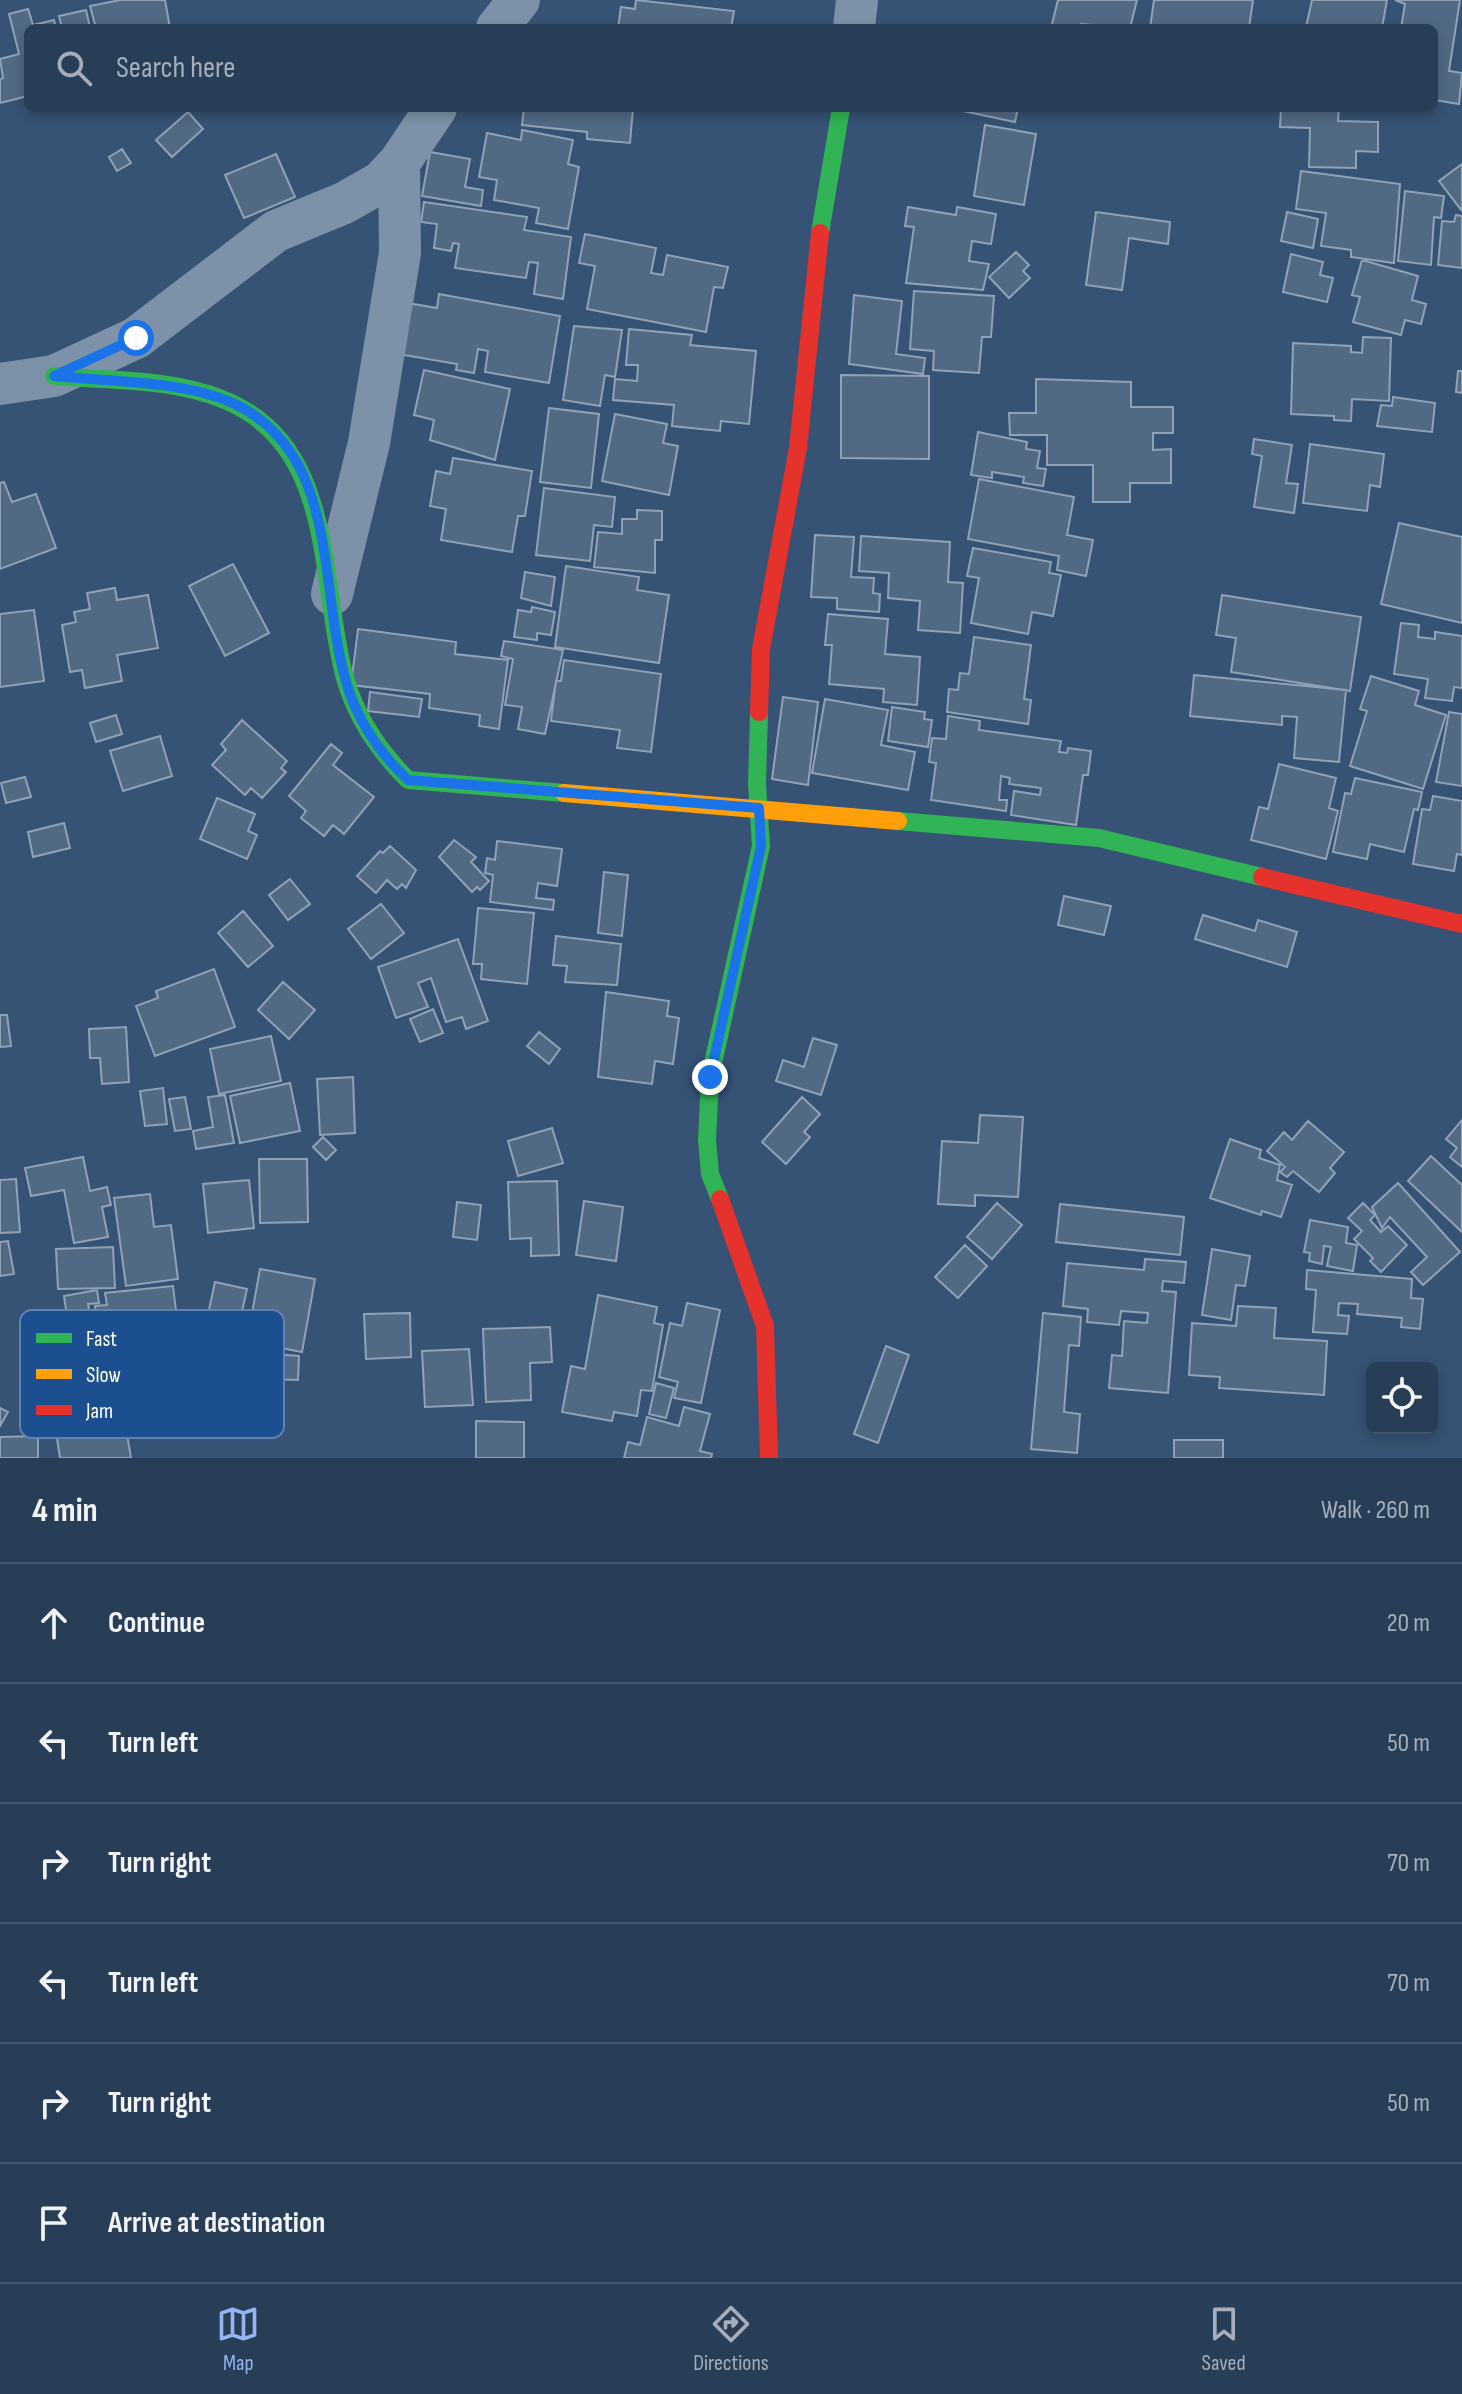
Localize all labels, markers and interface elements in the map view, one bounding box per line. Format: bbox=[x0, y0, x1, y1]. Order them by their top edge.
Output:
search box bbox=[24, 24, 1438, 112]
icon: search bbox=[52, 46, 96, 90]
text: Search here bbox=[116, 50, 235, 86]
route start bbox=[118, 320, 154, 356]
route end bbox=[692, 1059, 728, 1095]
legend bbox=[20, 1310, 284, 1438]
text: Fast bbox=[86, 1326, 117, 1353]
text: Slow bbox=[86, 1362, 121, 1389]
map controls bbox=[1366, 1362, 1438, 1434]
button: locate bbox=[1366, 1362, 1438, 1434]
text: Jam bbox=[85, 1398, 113, 1425]
text: 4 min bbox=[32, 1490, 98, 1531]
text: Walk · 260 m bbox=[1321, 1495, 1430, 1526]
icon: ahead bbox=[32, 1601, 76, 1645]
text: Continue bbox=[108, 1605, 205, 1641]
text: 20 m bbox=[1387, 1608, 1430, 1639]
icon: left bbox=[32, 1721, 76, 1765]
text: Turn left bbox=[108, 1725, 198, 1761]
text: 50 m bbox=[1387, 1728, 1430, 1759]
icon: right bbox=[32, 1841, 76, 1885]
text: Turn right bbox=[108, 1845, 211, 1881]
text: 70 m bbox=[1387, 1848, 1430, 1879]
icon: left bbox=[32, 1961, 76, 2005]
text: Turn left bbox=[108, 1965, 198, 2001]
text: 70 m bbox=[1387, 1968, 1430, 1999]
icon: right bbox=[32, 2081, 76, 2125]
text: Turn right bbox=[108, 2085, 211, 2121]
text: 50 m bbox=[1387, 2088, 1430, 2119]
icon: arrive bbox=[32, 2201, 76, 2245]
text: Arrive at destination bbox=[108, 2205, 325, 2241]
tab: Map bbox=[216, 2302, 260, 2377]
tab: Directions bbox=[693, 2302, 769, 2377]
tab: Saved bbox=[1202, 2302, 1246, 2377]

